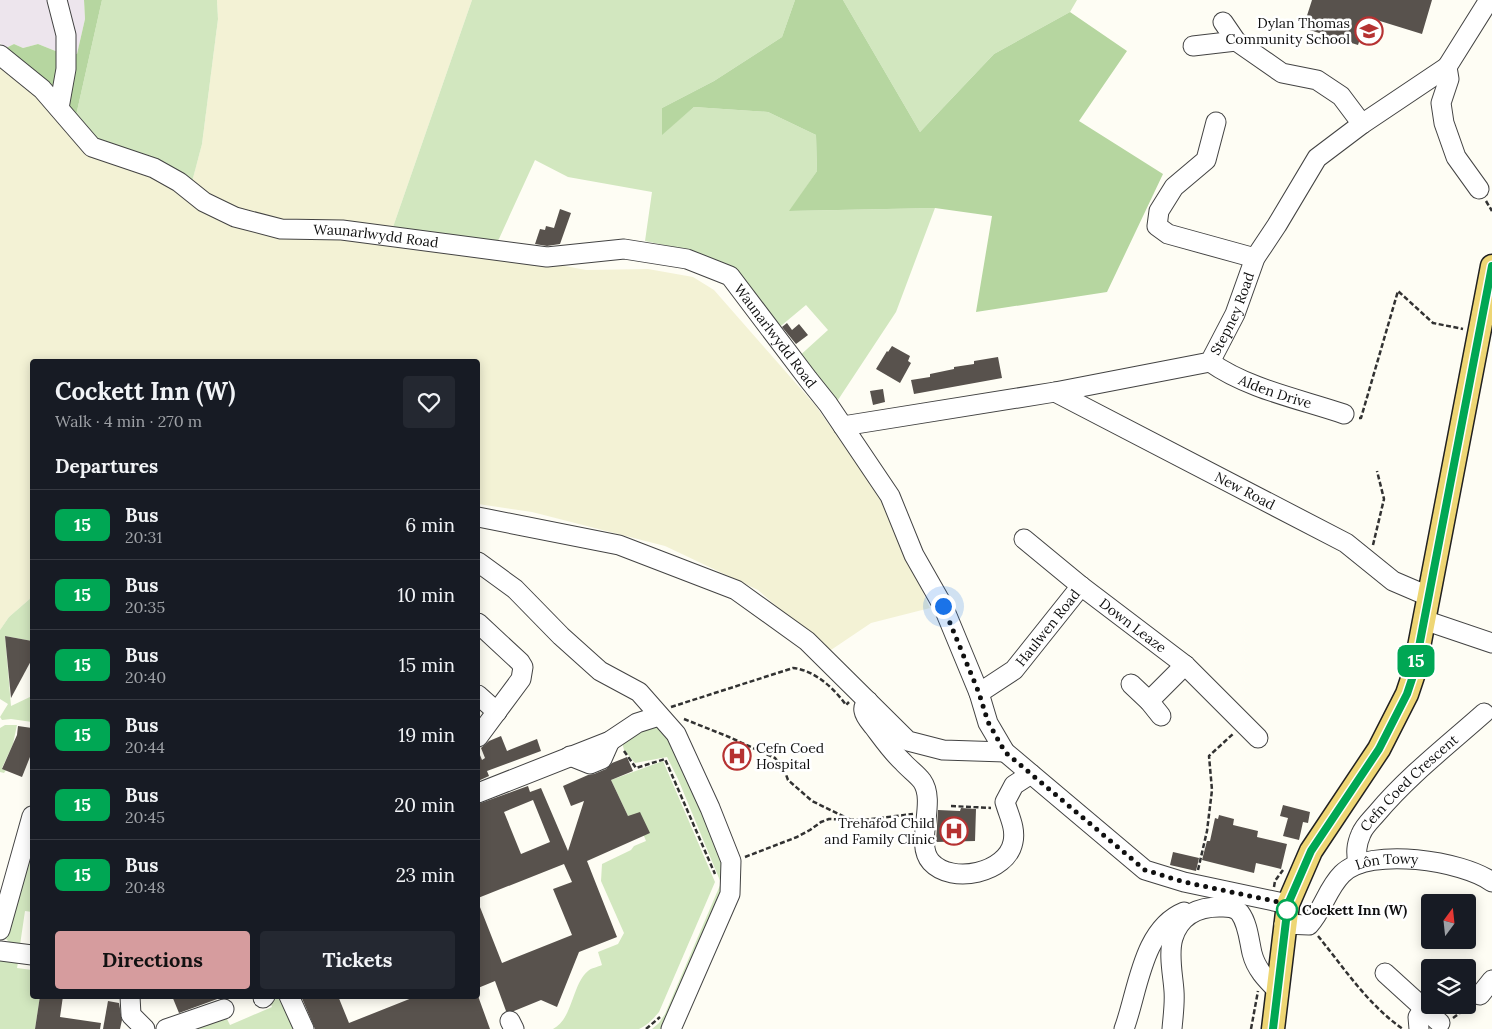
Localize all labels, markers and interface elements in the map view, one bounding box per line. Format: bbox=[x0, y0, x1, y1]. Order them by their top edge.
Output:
place label: Dylan Thomas Community School bbox=[1225, 14, 1350, 48]
school or university icon: Dylan Thomas Community School bbox=[1354, 16, 1384, 46]
street label: Waunarlwydd Road bbox=[313, 221, 440, 252]
street label: Stepney Road bbox=[1206, 270, 1258, 358]
street label: Waunarlwydd Road bbox=[730, 280, 821, 391]
street label: Alden Drive bbox=[1235, 370, 1314, 412]
text: Cockett Inn (W) bbox=[55, 376, 235, 407]
button: heart bbox=[403, 376, 455, 428]
text: Walk · 4 min · 270 m bbox=[55, 411, 202, 431]
text: Departures bbox=[55, 454, 158, 478]
street label: New Road bbox=[1212, 467, 1278, 514]
text: Bus bbox=[125, 503, 158, 527]
text: 15 bbox=[74, 513, 91, 536]
text: 6 min bbox=[405, 513, 455, 537]
text: 20:31 bbox=[125, 527, 162, 547]
text: Bus bbox=[125, 573, 158, 597]
text: 15 bbox=[74, 583, 91, 606]
text: 10 min bbox=[397, 583, 455, 607]
street label: Haulwen Road bbox=[1012, 586, 1084, 670]
your location bbox=[931, 594, 956, 619]
street label: Down Leaze bbox=[1096, 594, 1170, 657]
text: 20:35 bbox=[125, 597, 165, 617]
text: Bus bbox=[125, 643, 158, 667]
line badge: 15 bbox=[1394, 645, 1438, 677]
text: 15 bbox=[1407, 649, 1425, 672]
text: 15 bbox=[74, 653, 91, 676]
text: 15 min bbox=[399, 653, 455, 677]
text: 20:40 bbox=[125, 667, 166, 687]
text: Bus bbox=[125, 713, 158, 737]
text: 15 bbox=[74, 723, 91, 746]
text: 19 min bbox=[398, 723, 455, 747]
street label: Cefn Coed Crescent bbox=[1356, 730, 1462, 835]
text: 20:44 bbox=[125, 737, 165, 757]
place label: Cefn Coed Hospital bbox=[756, 739, 824, 773]
hospital icon: Cefn Coed Hospital bbox=[722, 741, 752, 771]
text: Bus bbox=[125, 783, 158, 807]
text: 15 bbox=[74, 793, 91, 816]
text: 20 min bbox=[394, 793, 455, 817]
text: 20:45 bbox=[125, 807, 165, 827]
place label: Trehafod Child and Family Clinic bbox=[824, 814, 935, 848]
hospital icon: Trehafod Child and Family Clinic bbox=[939, 816, 969, 846]
street label: Lôn Towy bbox=[1353, 850, 1420, 874]
text: Bus bbox=[125, 853, 158, 877]
text: 15 bbox=[74, 863, 91, 886]
text: 23 min bbox=[396, 863, 455, 887]
text: 20:48 bbox=[125, 877, 165, 897]
north arrow bbox=[1421, 894, 1476, 949]
map controls bbox=[1421, 894, 1476, 1014]
marker: Cockett Inn (W) bbox=[1276, 899, 1298, 921]
place label: Cockett Inn (W) bbox=[1302, 901, 1407, 919]
button: Directions bbox=[55, 931, 250, 989]
button: Tickets bbox=[260, 931, 455, 989]
button: layers bbox=[1421, 959, 1476, 1014]

